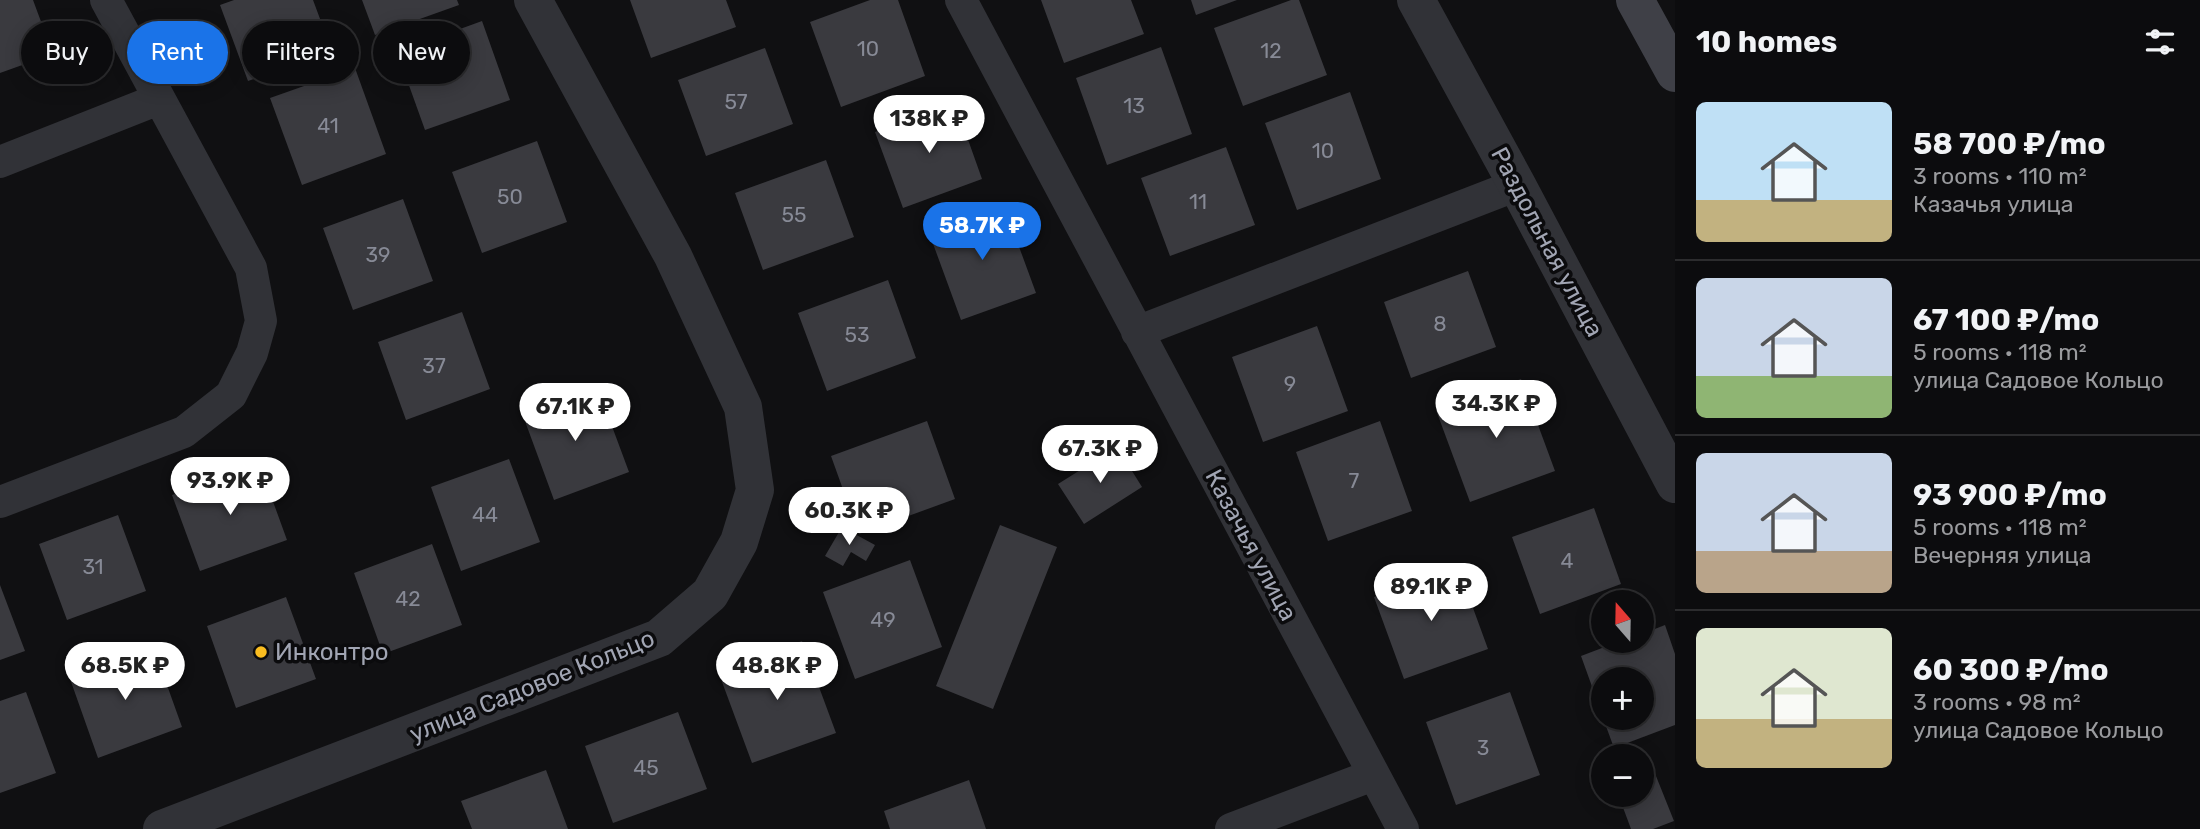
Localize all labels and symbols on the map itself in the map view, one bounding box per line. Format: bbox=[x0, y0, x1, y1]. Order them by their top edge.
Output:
house number: 10 bbox=[857, 36, 879, 61]
house number: 12 bbox=[1260, 38, 1282, 63]
house number: 57 bbox=[724, 89, 748, 114]
house number: 13 bbox=[1123, 93, 1145, 118]
pin: 138K ₽ bbox=[872, 96, 986, 155]
house number: 41 bbox=[317, 113, 339, 138]
house number: 10 bbox=[1312, 138, 1334, 163]
street label: Раздольная улица bbox=[1485, 142, 1609, 342]
house number: 50 bbox=[497, 184, 523, 209]
house number: 11 bbox=[1189, 189, 1207, 214]
house number: 55 bbox=[782, 202, 806, 227]
pin: 58.7K ₽ bbox=[917, 202, 1047, 262]
house number: 39 bbox=[365, 242, 391, 267]
house number: 8 bbox=[1433, 311, 1447, 336]
house number: 53 bbox=[844, 322, 870, 347]
house number: 37 bbox=[422, 353, 446, 378]
house number: 9 bbox=[1284, 371, 1296, 396]
pin: 34.3K ₽ bbox=[1431, 380, 1561, 440]
pin: 67.1K ₽ bbox=[510, 384, 640, 443]
pin: 67.3K ₽ bbox=[1035, 426, 1165, 485]
pin: 93.9K ₽ bbox=[165, 458, 295, 517]
street label: Казачья улица bbox=[1199, 465, 1303, 625]
house number: 7 bbox=[1349, 468, 1360, 493]
pin: 60.3K ₽ bbox=[784, 488, 914, 547]
house number: 44 bbox=[472, 502, 498, 527]
house number: 4 bbox=[1560, 548, 1574, 573]
house number: 31 bbox=[82, 554, 104, 579]
pin: 89.1K ₽ bbox=[1366, 564, 1496, 623]
house number: 42 bbox=[395, 586, 421, 611]
north arrow bbox=[1591, 590, 1654, 653]
house number: 49 bbox=[870, 607, 896, 632]
street label: улица Садовое Кольцо bbox=[405, 624, 659, 748]
place label: Инконтро bbox=[275, 638, 388, 666]
pin: 68.5K ₽ bbox=[60, 642, 190, 702]
pin: 48.8K ₽ bbox=[712, 642, 842, 702]
marker: Инконтро bbox=[253, 644, 269, 660]
house number: 3 bbox=[1477, 735, 1489, 760]
house number: 45 bbox=[633, 755, 659, 780]

